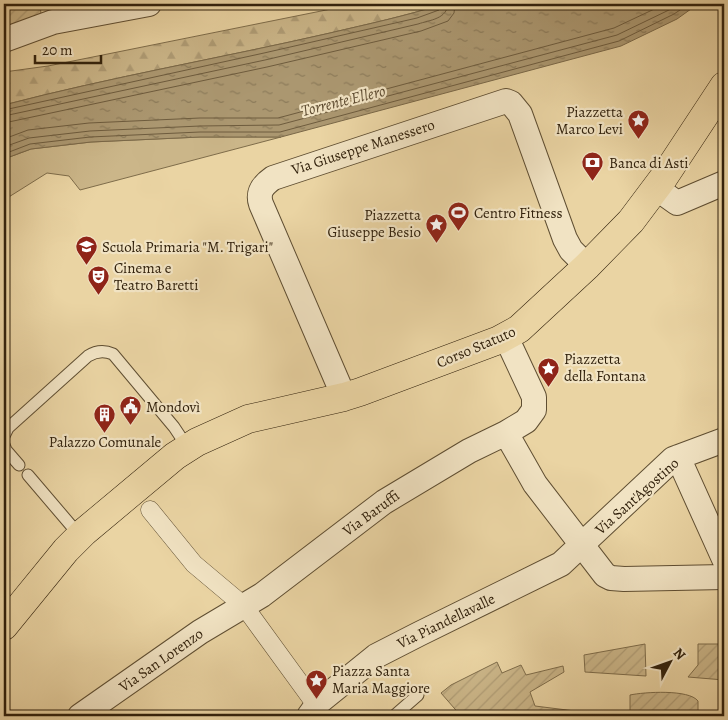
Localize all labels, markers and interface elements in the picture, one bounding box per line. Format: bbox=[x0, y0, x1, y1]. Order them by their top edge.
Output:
scale bar bbox=[35, 32, 101, 64]
text: 20 m bbox=[42, 40, 73, 60]
water label: Torrente Ellero bbox=[299, 80, 388, 122]
place label: Piazzetta Marco Levi bbox=[556, 102, 623, 139]
place icon: Piazzetta Marco Levi bbox=[627, 109, 651, 140]
street label: Via Giuseppe Manessero bbox=[288, 114, 437, 180]
bank icon: Banca di Asti bbox=[581, 151, 605, 182]
place label: Banca di Asti bbox=[609, 153, 689, 173]
sports icon: Centro Fitness bbox=[446, 201, 470, 232]
place label: Centro Fitness bbox=[474, 203, 563, 223]
place label: Piazzetta Giuseppe Besio bbox=[327, 205, 421, 242]
place icon: Piazzetta Giuseppe Besio bbox=[425, 212, 449, 243]
school or university icon: Scuola Primaria "M. Trigari" bbox=[74, 235, 98, 266]
place label: Scuola Primaria "M. Trigari" bbox=[102, 237, 273, 257]
place label: Cinema e Teatro Baretti bbox=[114, 258, 198, 295]
theatre icon: Cinema e Teatro Baretti bbox=[86, 265, 110, 296]
street label: Corso Statuto bbox=[433, 321, 519, 373]
place label: Piazzetta della Fontana bbox=[564, 349, 646, 386]
place icon: Piazzetta della Fontana bbox=[536, 356, 560, 387]
public building icon: Mondovì bbox=[118, 395, 142, 426]
place label: Mondovì bbox=[146, 397, 200, 417]
building icon: Palazzo Comunale bbox=[93, 402, 117, 433]
place label: Palazzo Comunale bbox=[49, 432, 162, 452]
street label: Via Sant'Agostino bbox=[590, 453, 683, 540]
street label: Via Baruffi bbox=[338, 485, 404, 541]
street label: Via Piandellavalle bbox=[393, 589, 499, 654]
street label: Via San Lorenzo bbox=[114, 624, 207, 697]
north arrow bbox=[646, 638, 696, 688]
text: N bbox=[669, 644, 690, 664]
place label: Piazza Santa Maria Maggiore bbox=[332, 661, 430, 698]
place icon: Piazza Santa Maria Maggiore bbox=[304, 668, 328, 699]

